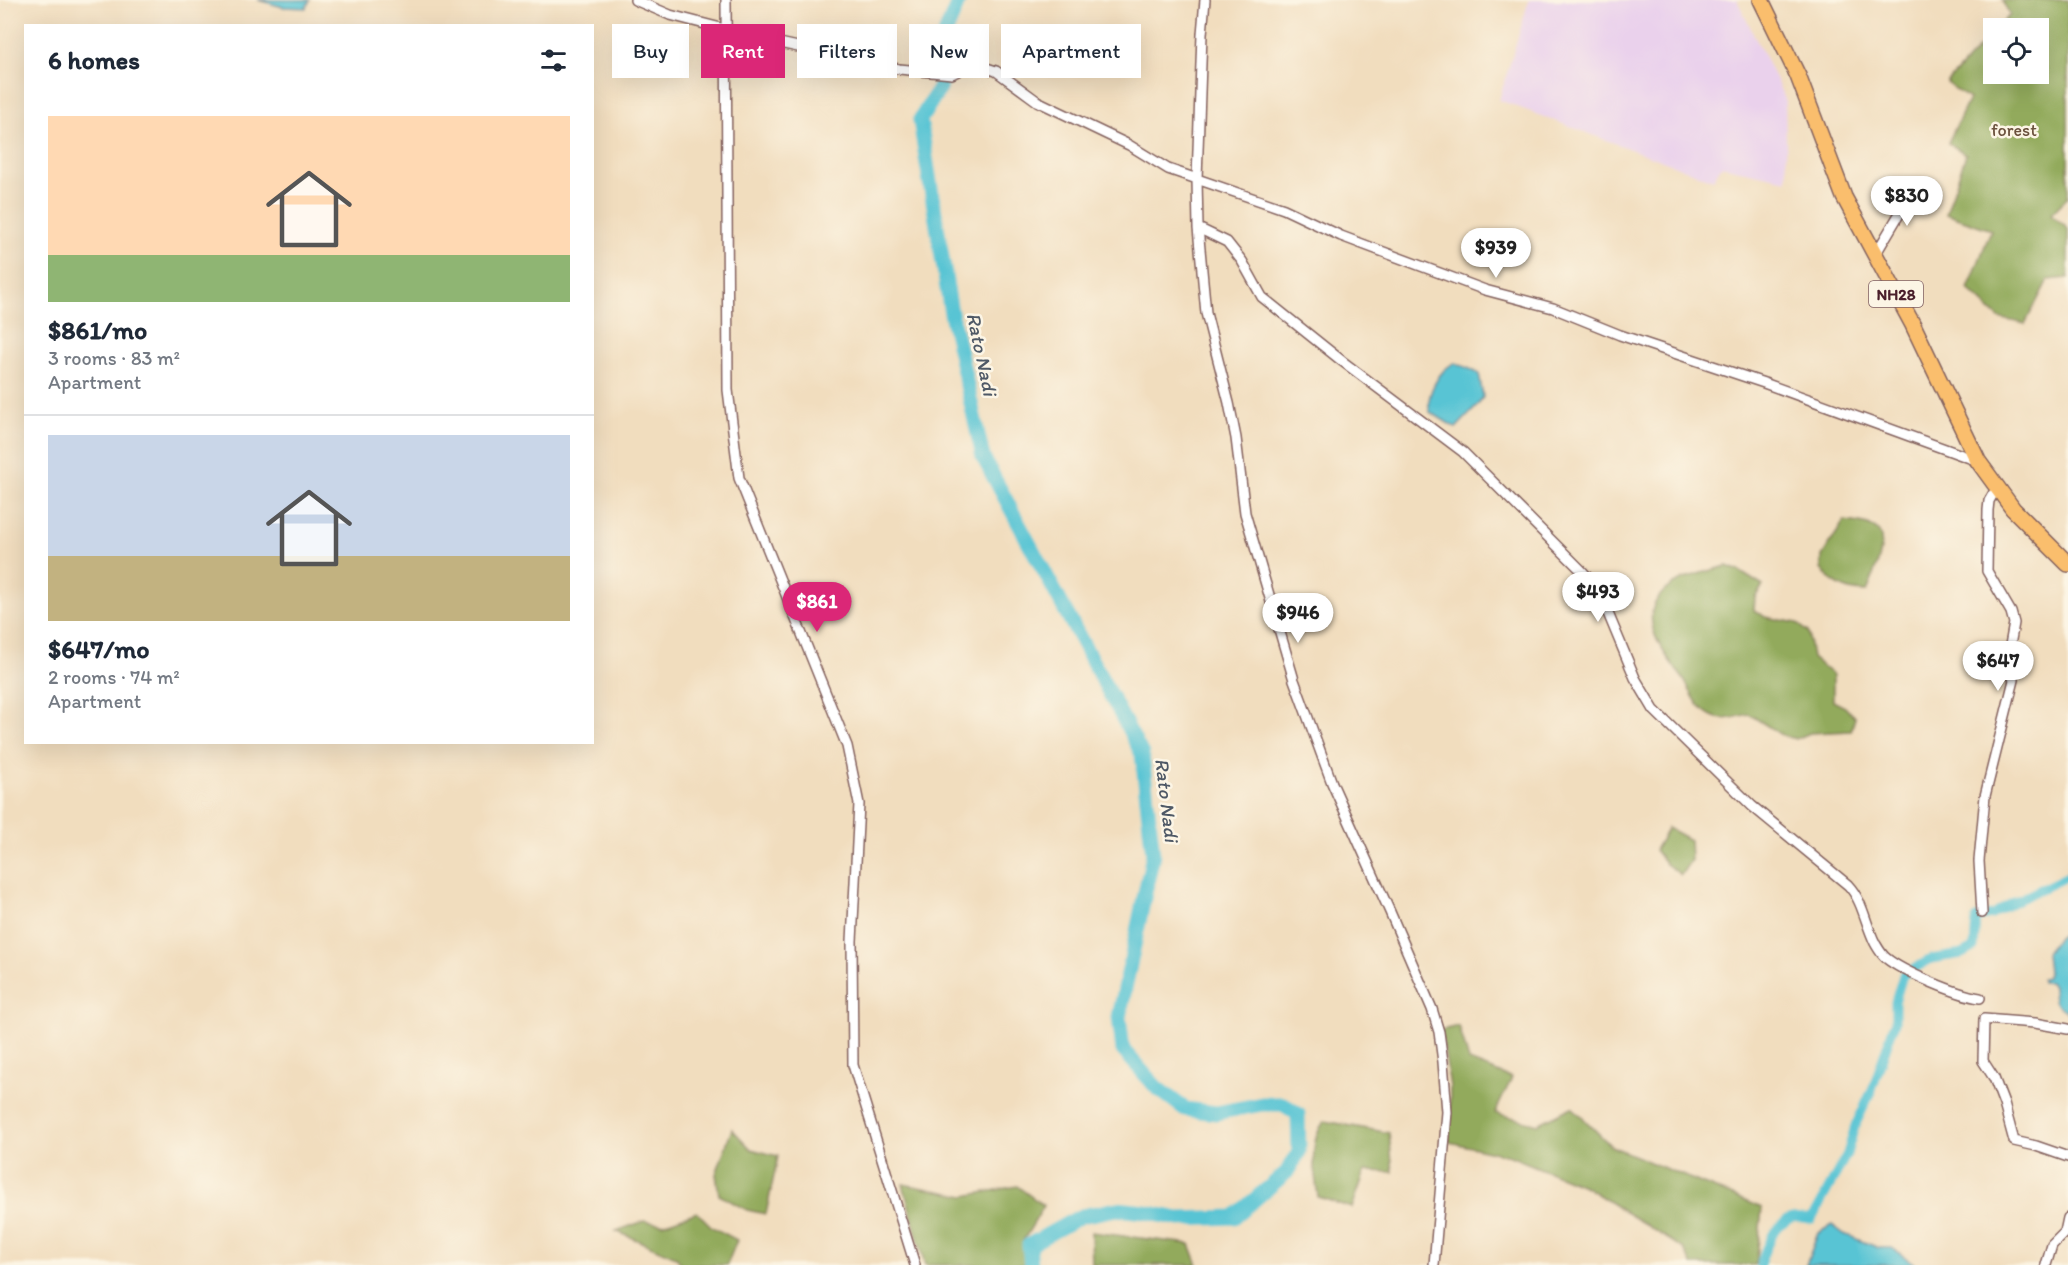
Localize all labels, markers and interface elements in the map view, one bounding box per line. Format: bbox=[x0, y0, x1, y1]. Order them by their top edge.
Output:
map controls bbox=[1983, 18, 2049, 84]
button: locate bbox=[1983, 18, 2049, 84]
chip: Buy bbox=[612, 24, 689, 78]
chip: Rent bbox=[701, 24, 785, 78]
chip: Filters bbox=[797, 24, 897, 78]
chip: New bbox=[909, 24, 989, 78]
chip: Apartment bbox=[1001, 24, 1141, 78]
text: 6 homes bbox=[48, 44, 140, 76]
icon: filters bbox=[537, 44, 570, 77]
park label: forest bbox=[1991, 119, 2037, 141]
icon: home bbox=[255, 155, 363, 263]
pin: $830 bbox=[1871, 176, 1943, 227]
text: $830 bbox=[1885, 183, 1929, 207]
pin: $939 bbox=[1460, 228, 1532, 279]
text: $939 bbox=[1475, 235, 1517, 259]
road number: NH28 bbox=[1869, 281, 1923, 307]
water label: Rato Nadi bbox=[962, 310, 1003, 400]
text: $861/mo bbox=[48, 314, 147, 346]
text: 3 rooms · 83 m² bbox=[48, 346, 180, 370]
text: Apartment bbox=[48, 370, 141, 394]
icon: home bbox=[255, 474, 363, 582]
pin: $493 bbox=[1562, 572, 1634, 623]
text: $493 bbox=[1576, 579, 1620, 603]
pin: $861 bbox=[781, 582, 853, 633]
text: $861 bbox=[797, 589, 837, 613]
pin: $946 bbox=[1262, 593, 1334, 644]
text: $946 bbox=[1276, 600, 1320, 624]
text: $647/mo bbox=[48, 633, 149, 665]
pin: $647 bbox=[1962, 641, 2034, 692]
text: $647 bbox=[1977, 648, 2019, 672]
text: 2 rooms · 74 m² bbox=[48, 665, 180, 689]
text: Apartment bbox=[48, 689, 141, 713]
water label: Rato Nadi bbox=[1150, 757, 1184, 845]

